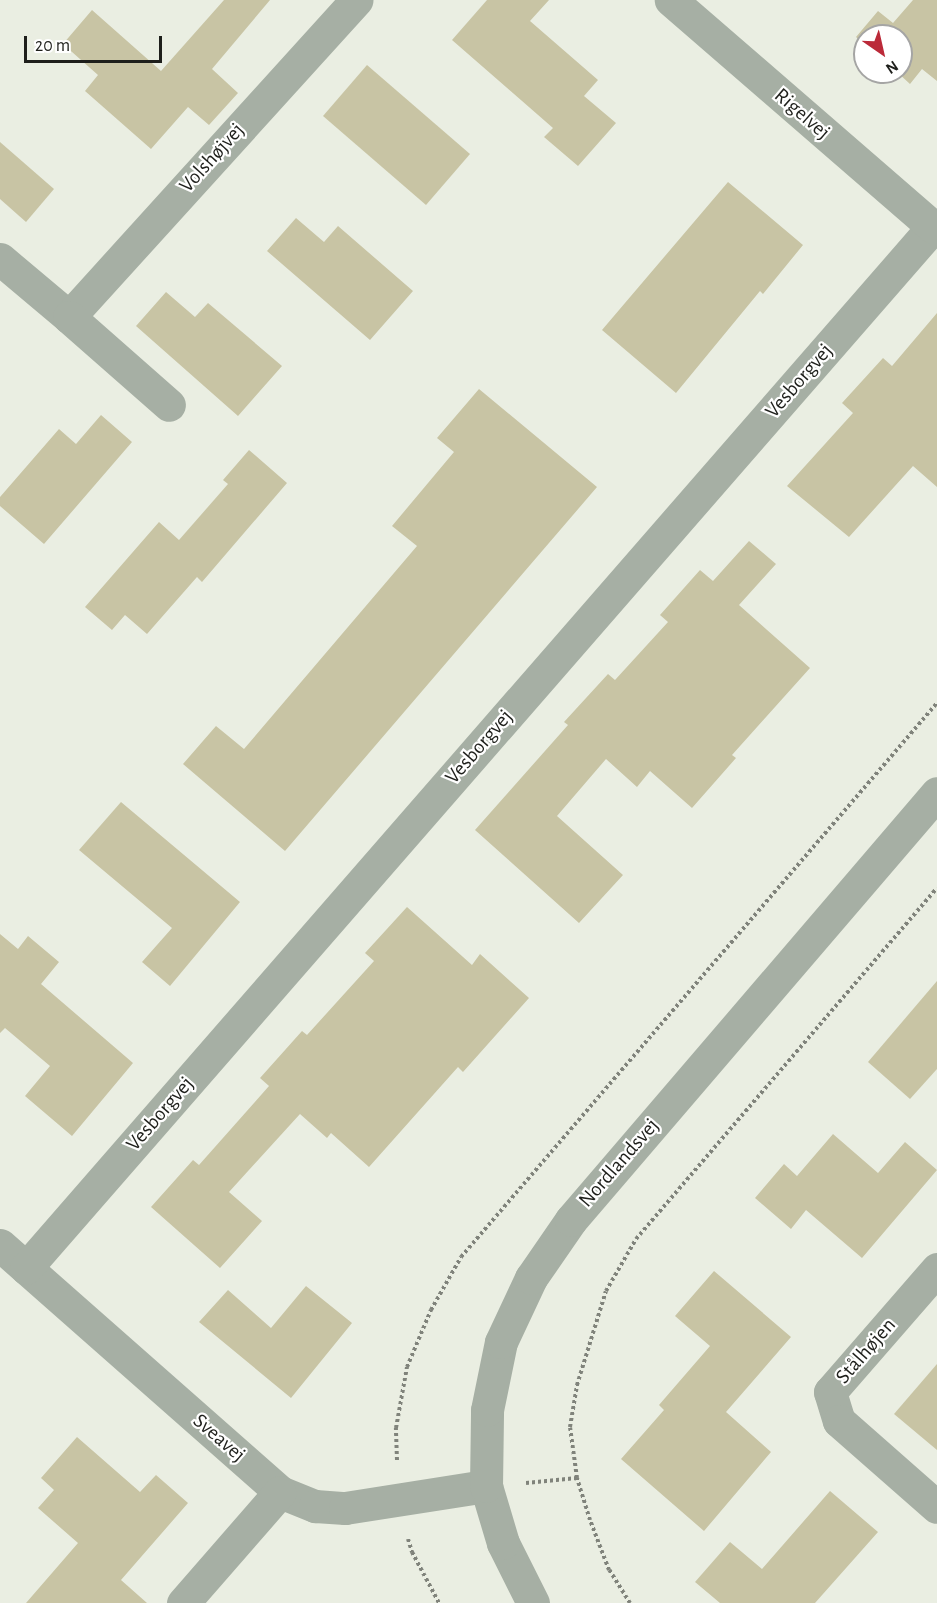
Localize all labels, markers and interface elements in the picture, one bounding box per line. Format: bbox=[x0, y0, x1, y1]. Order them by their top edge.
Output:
scale bar bbox=[27, 24, 165, 62]
north arrow bbox=[853, 24, 913, 84]
text: 20 m bbox=[35, 37, 70, 55]
text: N bbox=[883, 58, 901, 77]
street label: Rigelvej bbox=[769, 83, 835, 145]
street label: Volshøjvej bbox=[174, 118, 250, 198]
street label: Vesborgvej bbox=[760, 339, 838, 423]
street label: Vesborgvej bbox=[440, 705, 518, 789]
street label: Vesborgvej bbox=[121, 1072, 199, 1156]
street label: Nordlandsvej bbox=[574, 1113, 664, 1213]
street label: Stålhøjen bbox=[831, 1313, 901, 1389]
street label: Sveavej bbox=[188, 1408, 250, 1468]

